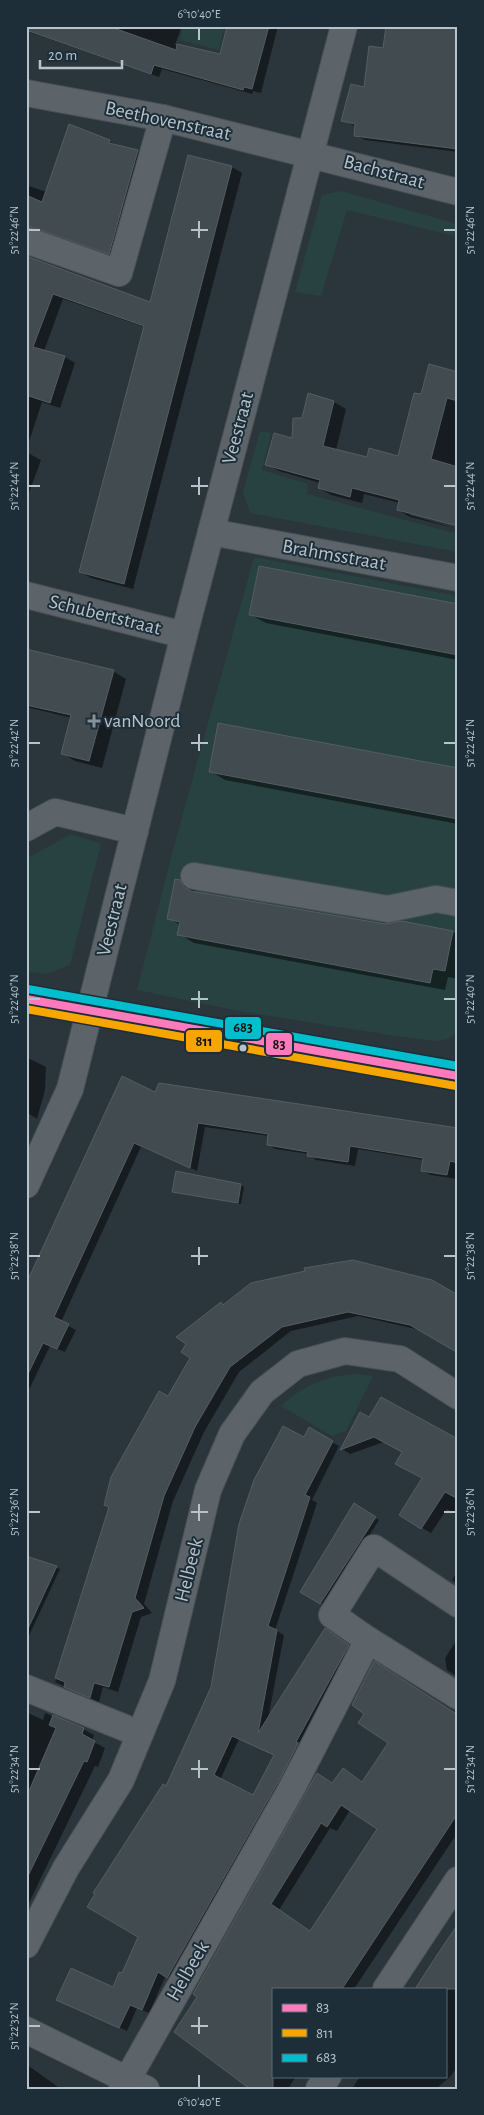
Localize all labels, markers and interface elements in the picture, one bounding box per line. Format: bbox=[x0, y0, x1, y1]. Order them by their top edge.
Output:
text: 6°10'40"E bbox=[178, 8, 221, 20]
scale bar bbox=[40, 38, 122, 70]
text: 20 m bbox=[48, 48, 77, 63]
street label: Beethovenstraat bbox=[103, 98, 233, 144]
street label: Bachstraat bbox=[341, 152, 427, 193]
text: 51°22'46"N bbox=[8, 206, 20, 254]
text: 51°22'46"N bbox=[464, 206, 476, 254]
street label: Veestraat bbox=[219, 389, 257, 466]
text: 51°22'44"N bbox=[8, 462, 20, 510]
text: 51°22'44"N bbox=[464, 462, 476, 510]
street label: Brahmsstraat bbox=[281, 536, 388, 574]
street label: Schubertstraat bbox=[47, 591, 164, 639]
place label: vanNoord bbox=[104, 711, 181, 731]
marker: vanNoord bbox=[88, 715, 100, 727]
text: 51°22'42"N bbox=[8, 719, 20, 767]
text: 51°22'42"N bbox=[464, 719, 476, 767]
street label: Veestraat bbox=[93, 881, 131, 958]
text: 51°22'40"N bbox=[8, 974, 20, 1024]
text: 51°22'40"N bbox=[464, 974, 476, 1024]
line badge: 683 bbox=[224, 1016, 262, 1040]
text: 683 bbox=[233, 1021, 253, 1035]
line badge: 811 bbox=[185, 1029, 223, 1053]
line badge: 83 bbox=[265, 1032, 293, 1056]
text: 811 bbox=[196, 1035, 212, 1049]
text: 83 bbox=[273, 1038, 285, 1052]
unlabelled marker bbox=[238, 1043, 248, 1053]
text: 51°22'38"N bbox=[8, 1232, 20, 1280]
text: 51°22'38"N bbox=[464, 1232, 476, 1280]
text: 51°22'36"N bbox=[8, 1488, 20, 1536]
text: 51°22'36"N bbox=[464, 1488, 476, 1536]
street label: Helbeek bbox=[171, 1536, 207, 1604]
text: 51°22'34"N bbox=[8, 1745, 20, 1793]
text: 51°22'34"N bbox=[464, 1745, 476, 1793]
street label: Helbeek bbox=[163, 1938, 213, 2004]
legend bbox=[272, 1988, 446, 2078]
text: 83 bbox=[316, 2000, 329, 2015]
text: 51°22'32"N bbox=[8, 2002, 20, 2050]
text: 811 bbox=[316, 2026, 333, 2041]
text: 683 bbox=[316, 2050, 336, 2065]
text: 6°10'40"E bbox=[178, 2096, 221, 2108]

